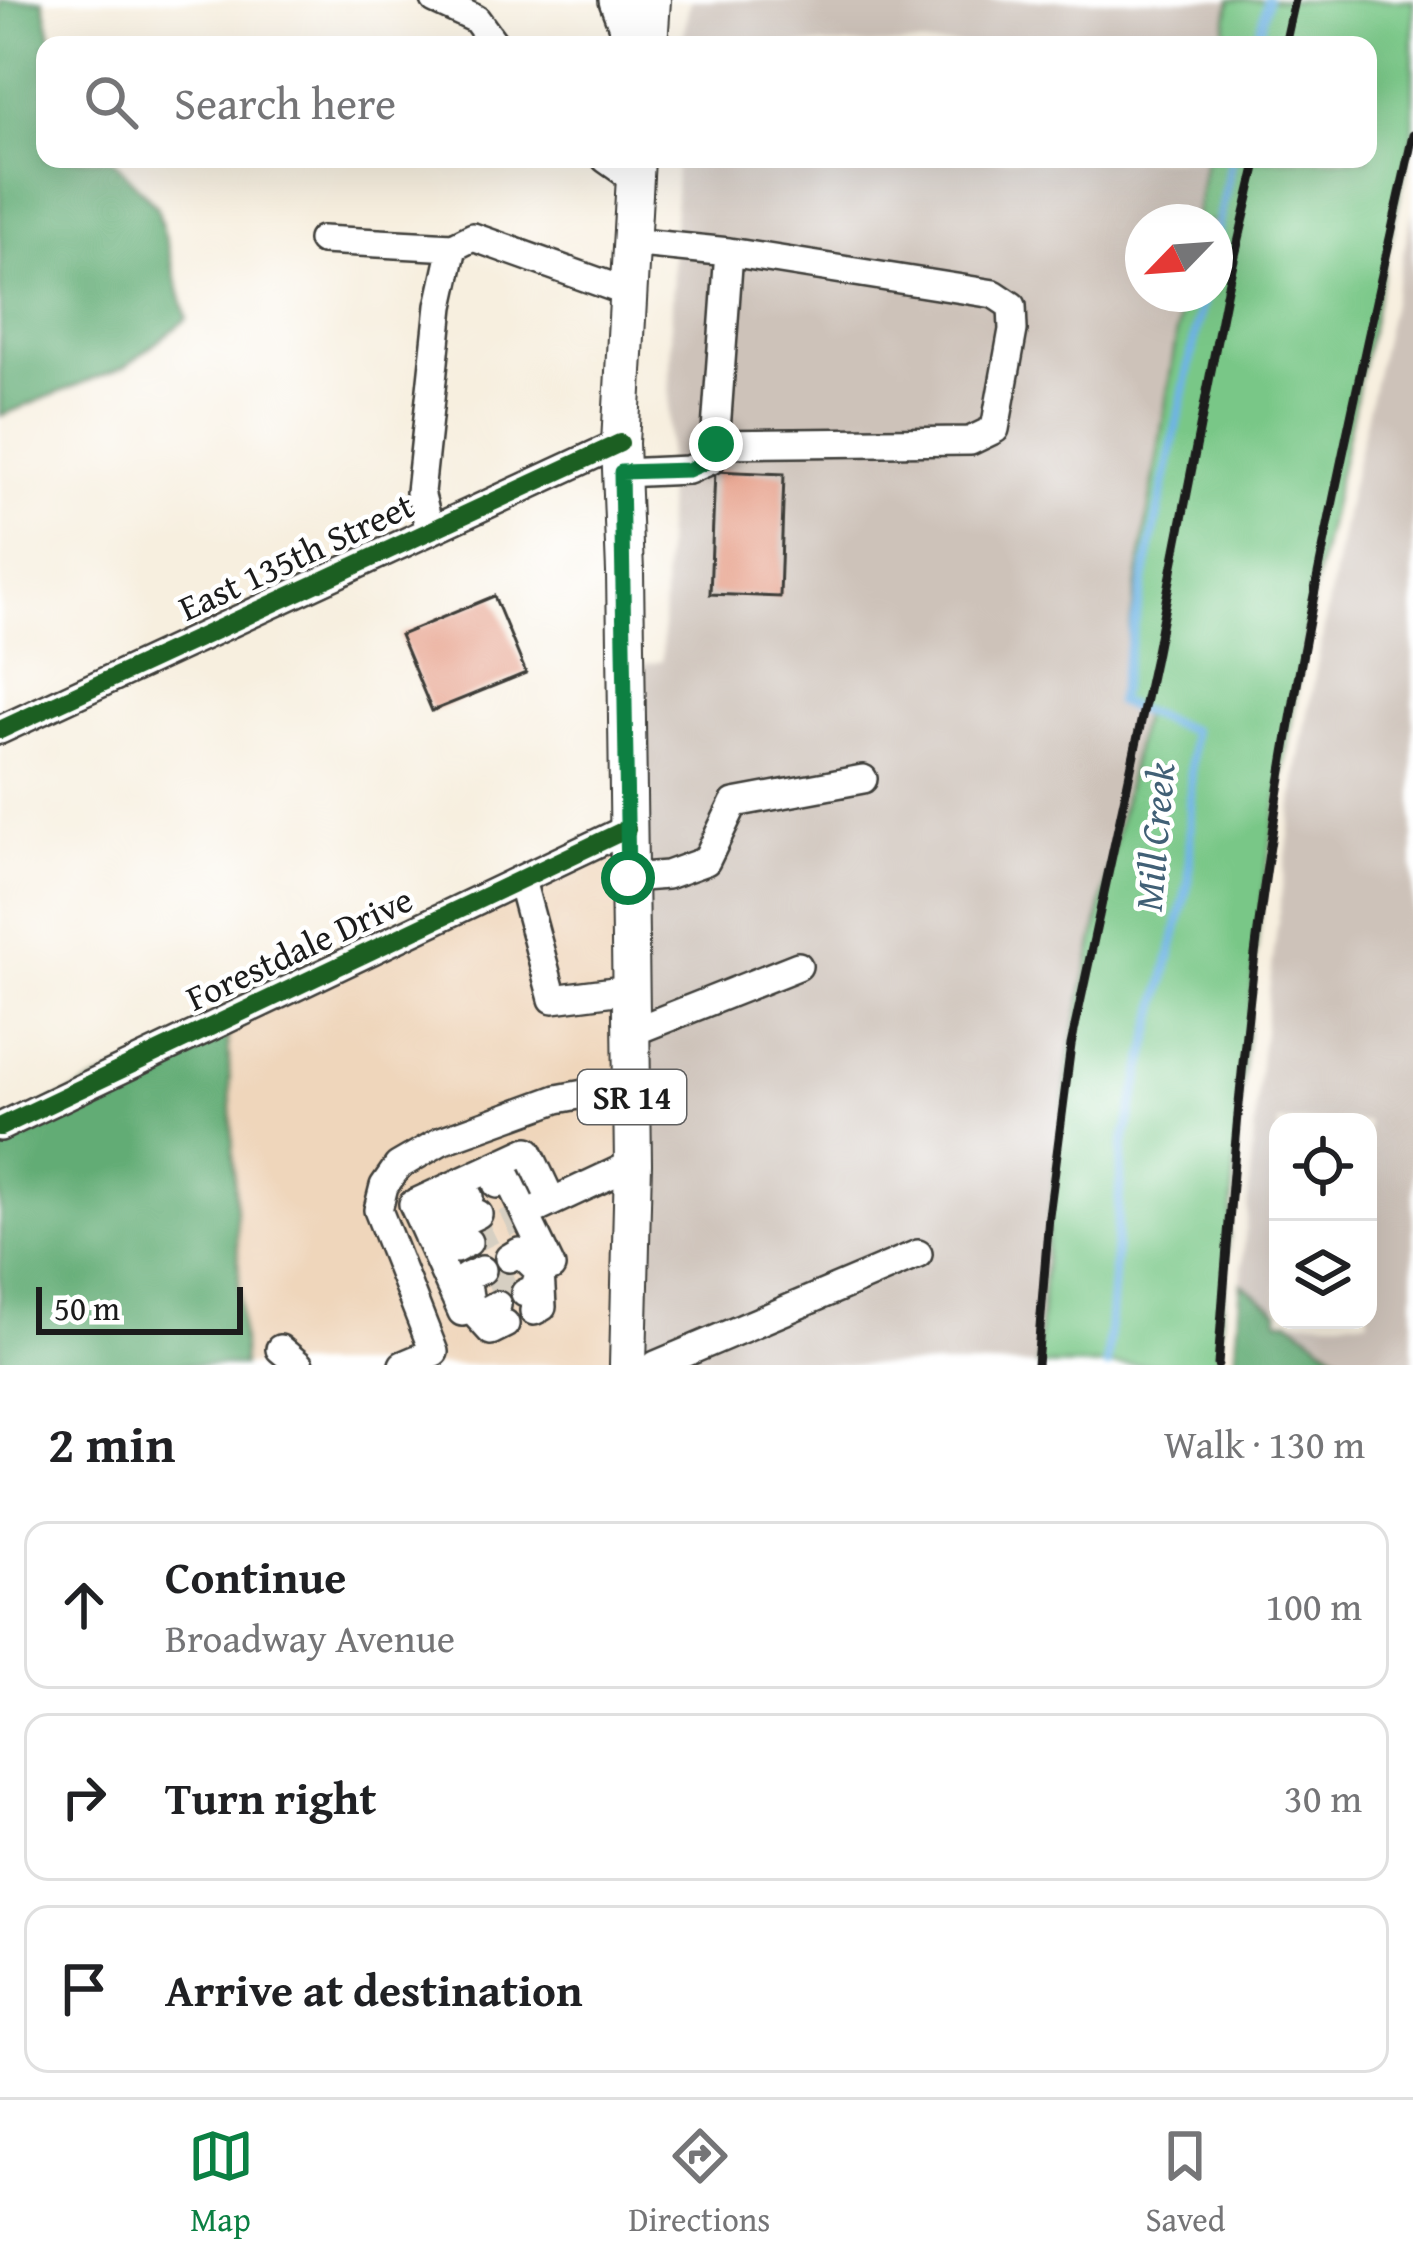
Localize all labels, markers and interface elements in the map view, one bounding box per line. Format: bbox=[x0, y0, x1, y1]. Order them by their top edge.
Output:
search box bbox=[36, 36, 1377, 168]
icon: search bbox=[78, 69, 144, 135]
text: Search here bbox=[174, 70, 396, 135]
north arrow bbox=[1125, 204, 1233, 312]
route end bbox=[689, 417, 743, 471]
street label: East 135th Street bbox=[169, 478, 422, 633]
water label: Mill Creek bbox=[1119, 760, 1188, 913]
route start bbox=[601, 851, 655, 905]
street label: Forestdale Drive bbox=[177, 872, 421, 1023]
road number: SR 14 bbox=[578, 1070, 686, 1124]
map controls bbox=[1269, 1113, 1377, 1329]
button: locate bbox=[1269, 1113, 1377, 1221]
button: layers bbox=[1269, 1221, 1377, 1329]
scale bar bbox=[36, 1281, 243, 1334]
text: 50 m bbox=[54, 1284, 120, 1332]
text: 2 min bbox=[48, 1406, 175, 1481]
text: Walk · 130 m bbox=[1164, 1415, 1365, 1472]
text: Continue bbox=[165, 1544, 346, 1609]
icon: ahead bbox=[51, 1572, 117, 1638]
text: 100 m bbox=[1265, 1577, 1362, 1634]
text: Broadway Avenue bbox=[165, 1609, 455, 1666]
icon: right bbox=[51, 1764, 117, 1830]
text: Turn right bbox=[165, 1765, 377, 1830]
text: 30 m bbox=[1284, 1769, 1362, 1826]
icon: arrive bbox=[51, 1956, 117, 2022]
text: Arrive at destination bbox=[165, 1957, 583, 2022]
tab: Map bbox=[188, 2123, 254, 2243]
tab: Directions bbox=[629, 2123, 770, 2243]
tab: Saved bbox=[1146, 2123, 1225, 2243]

